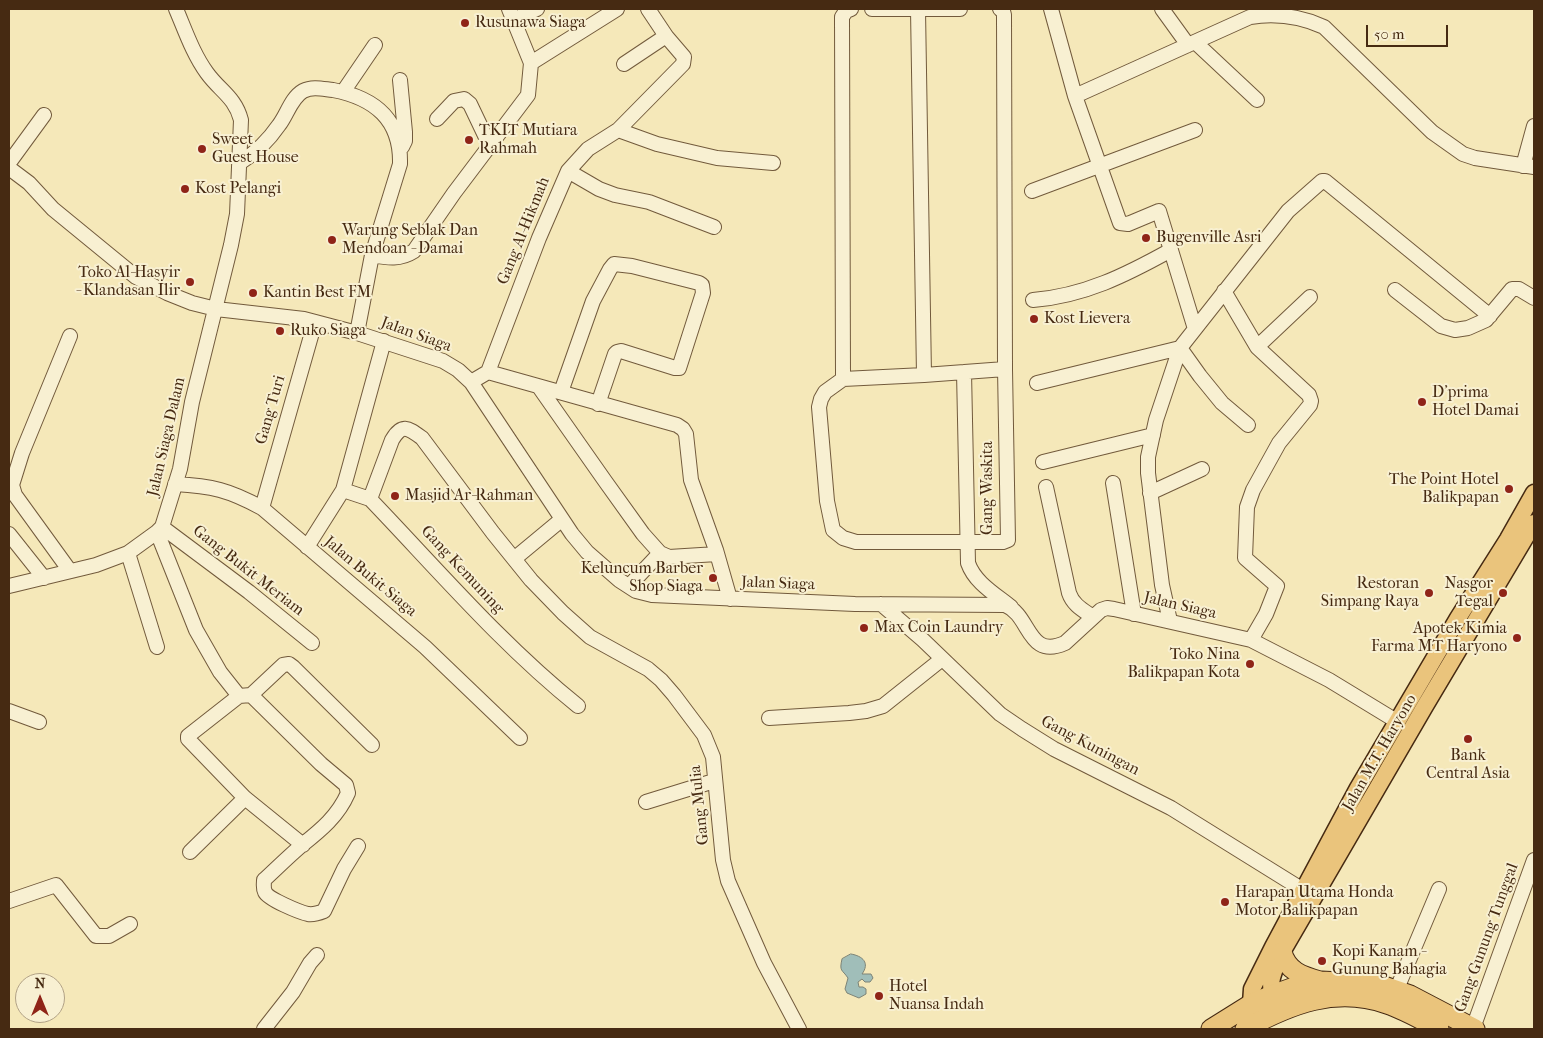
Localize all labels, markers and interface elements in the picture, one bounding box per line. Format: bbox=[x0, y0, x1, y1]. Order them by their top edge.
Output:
place label: Rusunawa Siaga bbox=[475, 13, 586, 33]
scale bar bbox=[1368, 15, 1450, 47]
marker: Rusunawa Siaga bbox=[459, 17, 471, 29]
text: 50 m bbox=[1374, 25, 1404, 43]
place label: TKIT Mutiara Rahmah bbox=[479, 121, 577, 159]
place label: Sweet Guest House bbox=[212, 130, 299, 168]
marker: TKIT Mutiara Rahmah bbox=[463, 134, 475, 146]
marker: Sweet Guest House bbox=[196, 143, 208, 155]
street label: Gang Al-Hikmah bbox=[494, 174, 554, 288]
place label: Kost Pelangi bbox=[195, 179, 281, 199]
marker: Kost Pelangi bbox=[179, 183, 191, 195]
place label: Warung Seblak Dan Mendoan - Damai bbox=[342, 221, 478, 259]
place label: Bugenville Asri bbox=[1156, 228, 1262, 248]
marker: Bugenville Asri bbox=[1140, 232, 1152, 244]
marker: Warung Seblak Dan Mendoan - Damai bbox=[326, 234, 338, 246]
place label: Toko Al-Hasyir - Klandasan Ilir bbox=[75, 263, 180, 301]
marker: Toko Al-Hasyir - Klandasan Ilir bbox=[184, 276, 196, 288]
place label: Kantin Best FM bbox=[263, 283, 371, 303]
marker: Kantin Best FM bbox=[247, 287, 259, 299]
place label: Kost Lievera bbox=[1044, 309, 1130, 329]
street label: Jalan Siaga bbox=[378, 313, 454, 357]
marker: Kost Lievera bbox=[1028, 313, 1040, 325]
place label: Ruko Siaga bbox=[290, 321, 366, 341]
marker: Ruko Siaga bbox=[274, 325, 286, 337]
street label: Gang Turi bbox=[252, 373, 290, 447]
street label: Jalan Siaga Dalam bbox=[144, 375, 190, 499]
place label: D'prima Hotel Damai bbox=[1432, 383, 1519, 421]
marker: D'prima Hotel Damai bbox=[1416, 396, 1428, 408]
street label: Gang Waskita bbox=[978, 441, 998, 535]
place label: The Point Hotel Balikpapan bbox=[1389, 470, 1499, 508]
marker: The Point Hotel Balikpapan bbox=[1503, 483, 1515, 495]
place label: Masjid Ar-Rahman bbox=[405, 486, 533, 506]
marker: Masjid Ar-Rahman bbox=[389, 490, 401, 502]
street label: Gang Bukit Meriam bbox=[188, 522, 308, 620]
street label: Gang Kemuning bbox=[416, 522, 508, 618]
street label: Jalan Bukit Siaga bbox=[320, 533, 420, 621]
place label: Keluncum Barber Shop Siaga bbox=[581, 559, 703, 597]
marker: Keluncum Barber Shop Siaga bbox=[707, 572, 719, 584]
street label: Jalan Siaga bbox=[741, 573, 815, 595]
place label: Restoran Simpang Raya bbox=[1321, 574, 1419, 612]
place label: Nasgor Tegal bbox=[1445, 574, 1493, 612]
marker: Restoran Simpang Raya bbox=[1423, 587, 1435, 599]
marker: Nasgor Tegal bbox=[1497, 587, 1509, 599]
street label: Jalan Siaga bbox=[1142, 588, 1218, 624]
place label: Max Coin Laundry bbox=[874, 618, 1003, 638]
place label: Apotek Kimia Farma MT Haryono bbox=[1371, 619, 1507, 657]
marker: Max Coin Laundry bbox=[858, 622, 870, 634]
marker: Apotek Kimia Farma MT Haryono bbox=[1511, 632, 1523, 644]
place label: Toko Nina Balikpapan Kota bbox=[1127, 645, 1240, 683]
marker: Toko Nina Balikpapan Kota bbox=[1244, 658, 1256, 670]
street label: Jalan M.T. Haryono bbox=[1339, 691, 1421, 815]
street label: Gang Kuningan bbox=[1037, 712, 1143, 780]
marker: Bank Central Asia bbox=[1462, 733, 1474, 745]
place label: Bank Central Asia bbox=[1426, 746, 1510, 784]
street label: Gang Mulia bbox=[686, 764, 714, 846]
street label: Gang Gunung Tunggal bbox=[1451, 861, 1523, 1015]
place label: Harapan Utama Honda Motor Balikpapan bbox=[1235, 883, 1394, 921]
marker: Harapan Utama Honda Motor Balikpapan bbox=[1219, 896, 1231, 908]
place label: Kopi Kanam - Gunung Bahagia bbox=[1332, 942, 1447, 980]
marker: Kopi Kanam - Gunung Bahagia bbox=[1316, 955, 1328, 967]
north arrow bbox=[15, 973, 65, 1023]
text: N bbox=[35, 975, 45, 992]
place label: Hotel Nuansa Indah bbox=[889, 977, 984, 1015]
marker: Hotel Nuansa Indah bbox=[873, 990, 885, 1002]

